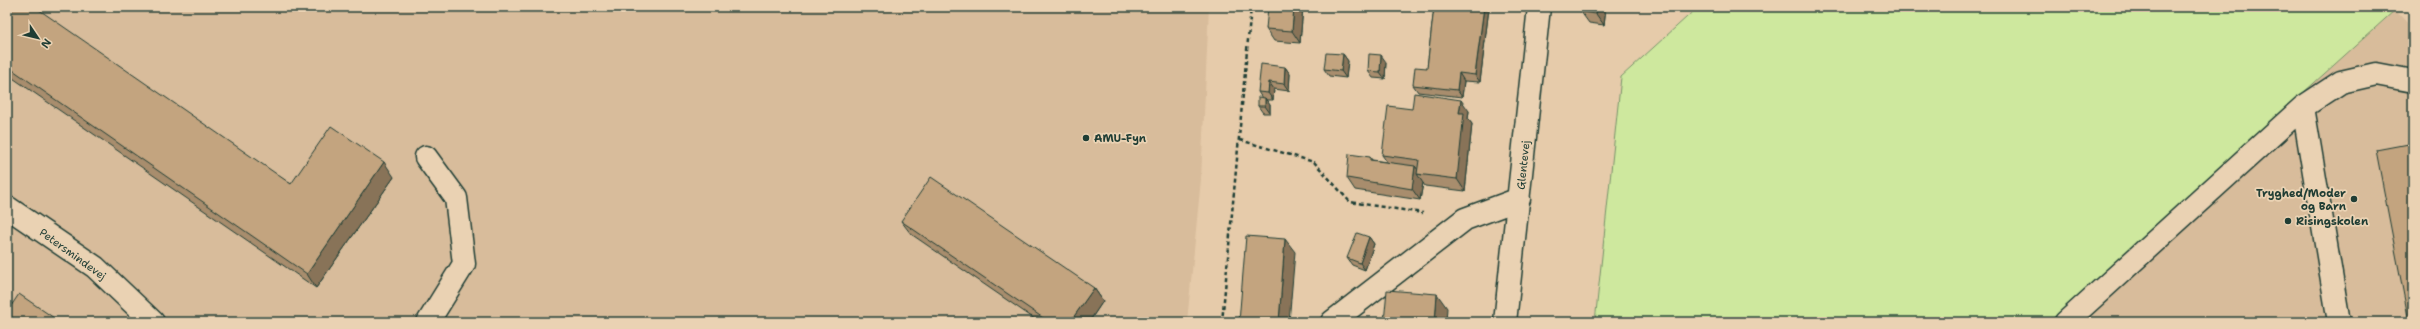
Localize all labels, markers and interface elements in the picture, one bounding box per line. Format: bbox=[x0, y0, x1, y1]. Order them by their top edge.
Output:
north arrow bbox=[18, 18, 58, 58]
text: N bbox=[37, 36, 54, 52]
place label: AMU-Fyn bbox=[1094, 131, 1147, 146]
marker: AMU-Fyn bbox=[1081, 133, 1091, 143]
street label: Glentevej bbox=[1513, 140, 1534, 190]
place label: Tryghed/Moder og Barn bbox=[2256, 186, 2347, 214]
marker: Tryghed/Moder og Barn bbox=[2349, 194, 2359, 204]
place label: Risingskolen bbox=[2296, 214, 2369, 229]
marker: Risingskolen bbox=[2283, 216, 2293, 226]
street label: Petersmindevej bbox=[36, 225, 109, 284]

